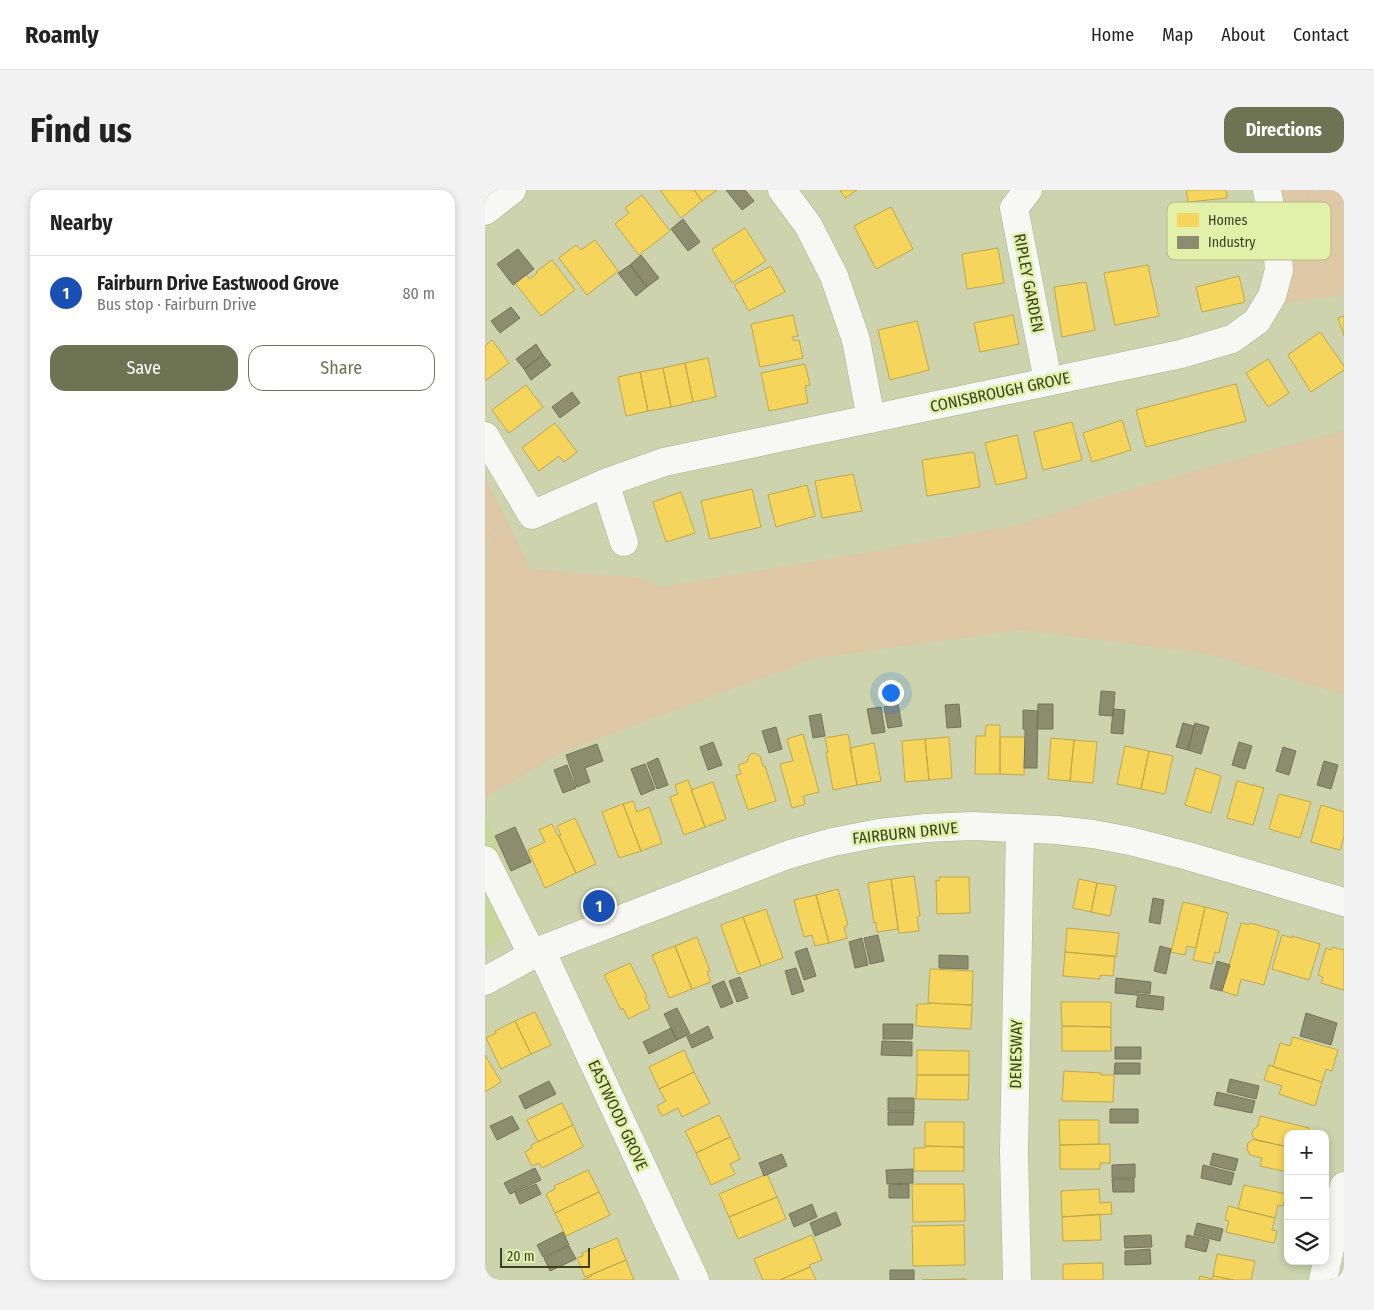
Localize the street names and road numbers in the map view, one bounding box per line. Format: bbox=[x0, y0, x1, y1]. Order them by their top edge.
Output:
street label: RIPLEY GARDEN bbox=[1010, 232, 1048, 334]
street label: CONISBROUGH GROVE bbox=[928, 368, 1072, 416]
street label: FAIRBURN DRIVE bbox=[851, 818, 959, 848]
street label: DENESWAY bbox=[1006, 1019, 1026, 1089]
street label: EASTWOOD GROVE bbox=[584, 1057, 652, 1173]

